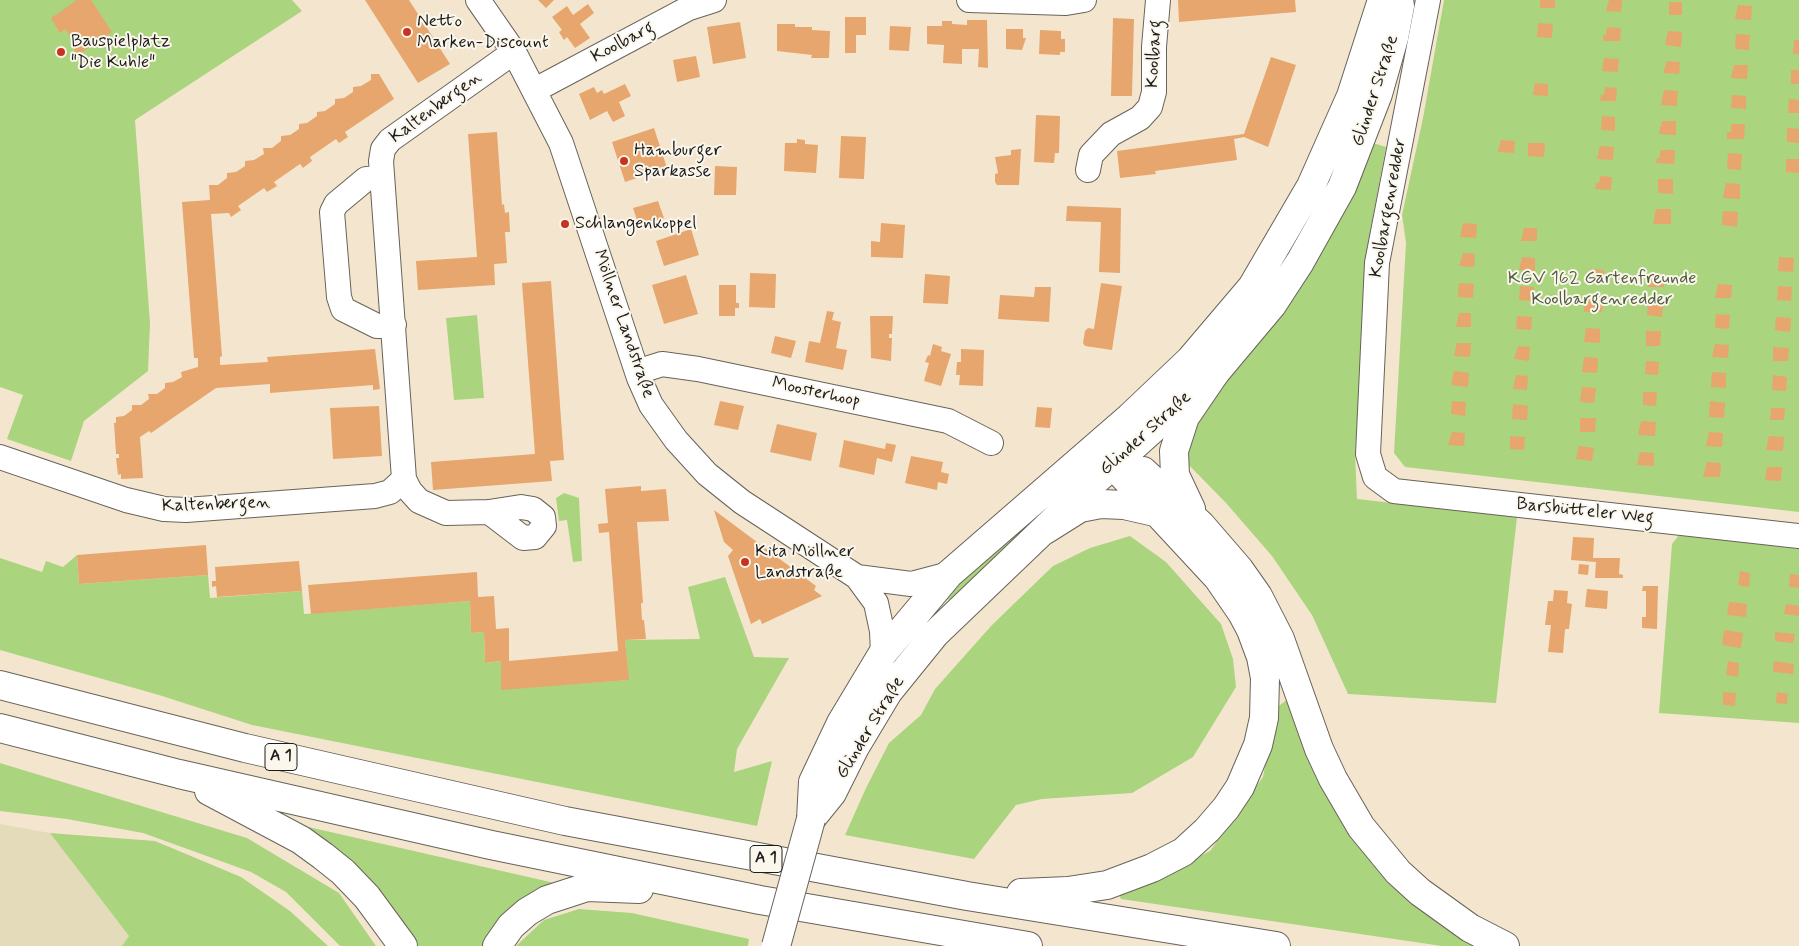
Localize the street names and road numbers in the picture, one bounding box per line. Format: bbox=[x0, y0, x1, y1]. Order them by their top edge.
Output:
street label: Koolbarg bbox=[588, 17, 658, 69]
street label: Koolbarg bbox=[1142, 19, 1168, 89]
street label: Glinder Straße bbox=[1348, 33, 1404, 149]
street label: Kaltenbergen bbox=[386, 67, 486, 149]
street label: Koolbargenredder bbox=[1366, 137, 1412, 279]
street label: Möllner Landstraße bbox=[587, 247, 659, 401]
street label: Moosterhoop bbox=[770, 373, 862, 413]
street label: Glinder Straße bbox=[1096, 387, 1196, 481]
street label: Kaltenbergen bbox=[161, 492, 271, 518]
street label: Barsbütteler Weg bbox=[1515, 494, 1655, 530]
street label: Glinder Straße bbox=[832, 673, 910, 783]
road number: A 1 bbox=[265, 744, 297, 770]
road number: A 1 bbox=[750, 846, 782, 872]

